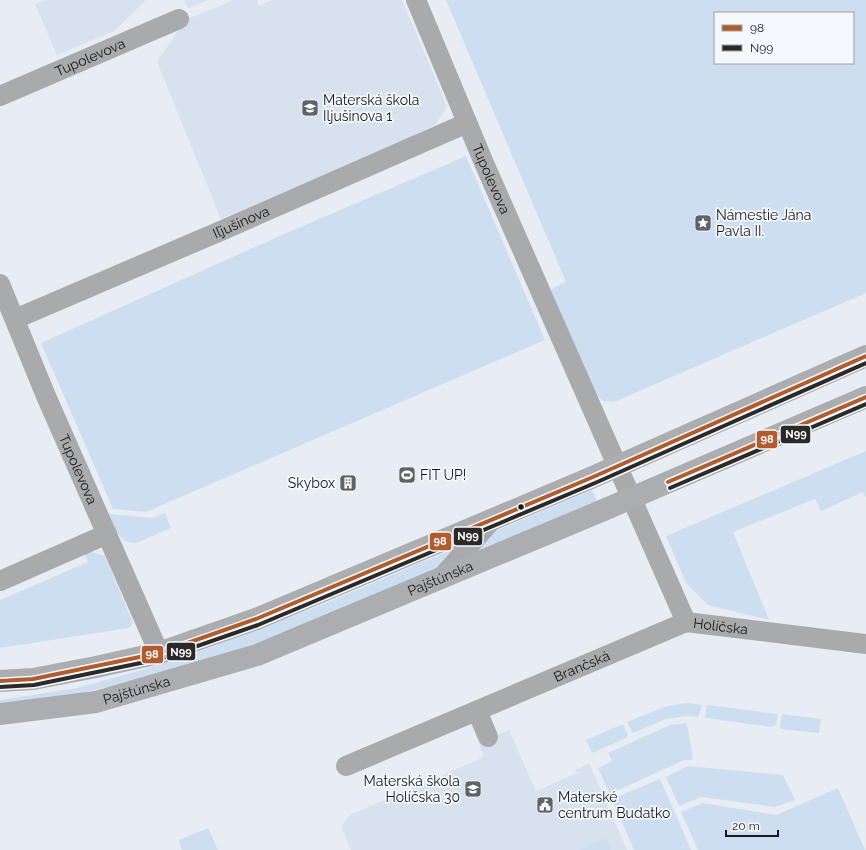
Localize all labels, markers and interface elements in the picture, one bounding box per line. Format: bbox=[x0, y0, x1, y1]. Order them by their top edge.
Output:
legend bbox=[714, 12, 854, 64]
text: 98 bbox=[750, 21, 764, 35]
street label: Tupolevova bbox=[53, 35, 128, 79]
text: N99 bbox=[750, 41, 773, 55]
place label: Materská škola Iljušinova 1 bbox=[323, 92, 419, 124]
school or university icon: Materská škola Iljušinova 1 bbox=[300, 98, 320, 118]
street label: Tupolevova bbox=[469, 141, 513, 216]
street label: Iľjušinova bbox=[210, 203, 272, 241]
place label: Námestie Jána Pavla II. bbox=[716, 207, 811, 239]
place icon: Námestie Jána Pavla II. bbox=[693, 213, 713, 233]
line badge: N99 bbox=[780, 425, 811, 444]
text: N99 bbox=[785, 428, 807, 441]
line badge: 98 bbox=[756, 430, 778, 449]
street label: Tupolevova bbox=[56, 432, 101, 507]
text: 98 bbox=[760, 433, 774, 446]
sports icon: FIT UP! bbox=[397, 465, 417, 485]
place label: FIT UP! bbox=[420, 467, 466, 483]
building icon: Skybox bbox=[338, 473, 358, 493]
place label: Skybox bbox=[288, 475, 335, 491]
unlabelled marker bbox=[516, 502, 526, 512]
line badge: N99 bbox=[453, 527, 483, 546]
text: N99 bbox=[457, 530, 479, 543]
line badge: 98 bbox=[429, 532, 452, 551]
text: 98 bbox=[433, 535, 447, 548]
street label: Pajštúnska bbox=[405, 558, 475, 599]
street label: Holíčska bbox=[693, 615, 749, 638]
line badge: N99 bbox=[166, 642, 196, 661]
line badge: 98 bbox=[141, 645, 164, 664]
text: N99 bbox=[170, 646, 192, 659]
street label: Brančská bbox=[551, 647, 612, 685]
text: 98 bbox=[145, 648, 159, 661]
street label: Pajštúnska bbox=[101, 673, 172, 708]
place label: Materská škola Holíčska 30 bbox=[364, 773, 460, 805]
school or university icon: Materská škola Holíčska 30 bbox=[463, 779, 483, 799]
place label: Materské centrum Budatko bbox=[558, 789, 670, 821]
public building icon: Materské centrum Budatko bbox=[535, 795, 555, 815]
scale bar bbox=[726, 812, 778, 838]
text: 20 m bbox=[732, 819, 760, 833]

